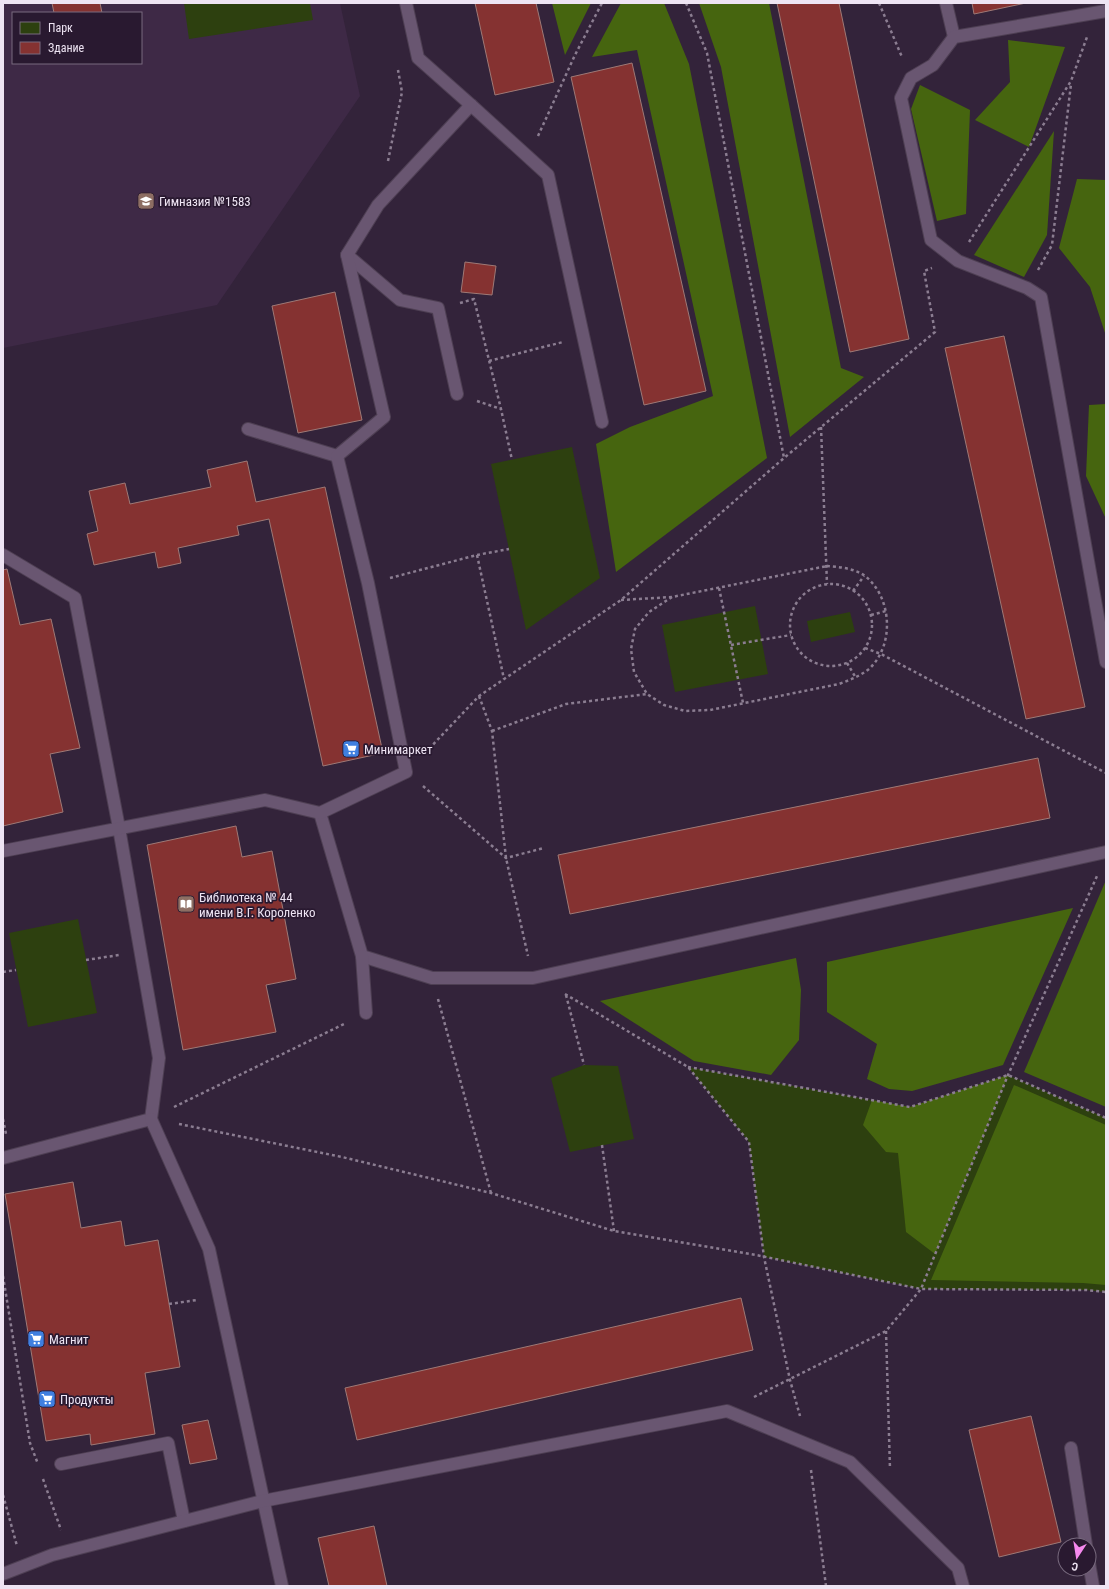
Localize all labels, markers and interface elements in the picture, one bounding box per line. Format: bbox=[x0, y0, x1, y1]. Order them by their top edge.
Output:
legend bbox=[12, 12, 142, 64]
text: Парк bbox=[48, 21, 73, 35]
text: Здание bbox=[48, 41, 85, 55]
school or university icon: Гимназия №1583 bbox=[136, 191, 156, 211]
place label: Гимназия №1583 bbox=[159, 194, 251, 209]
supermarket icon: Минимаркет bbox=[341, 739, 361, 759]
place label: Минимаркет bbox=[364, 742, 433, 757]
place label: Библиотека № 44 имени В.Г. Короленко bbox=[199, 890, 316, 920]
library icon: Библиотека № 44 имени В.Г. Короленко bbox=[176, 894, 196, 914]
supermarket icon: Магнит bbox=[26, 1329, 46, 1349]
place label: Магнит bbox=[49, 1332, 89, 1347]
supermarket icon: Продукты bbox=[37, 1389, 57, 1409]
place label: Продукты bbox=[60, 1392, 114, 1407]
north arrow bbox=[1057, 1537, 1097, 1577]
text: С bbox=[1071, 1559, 1079, 1573]

